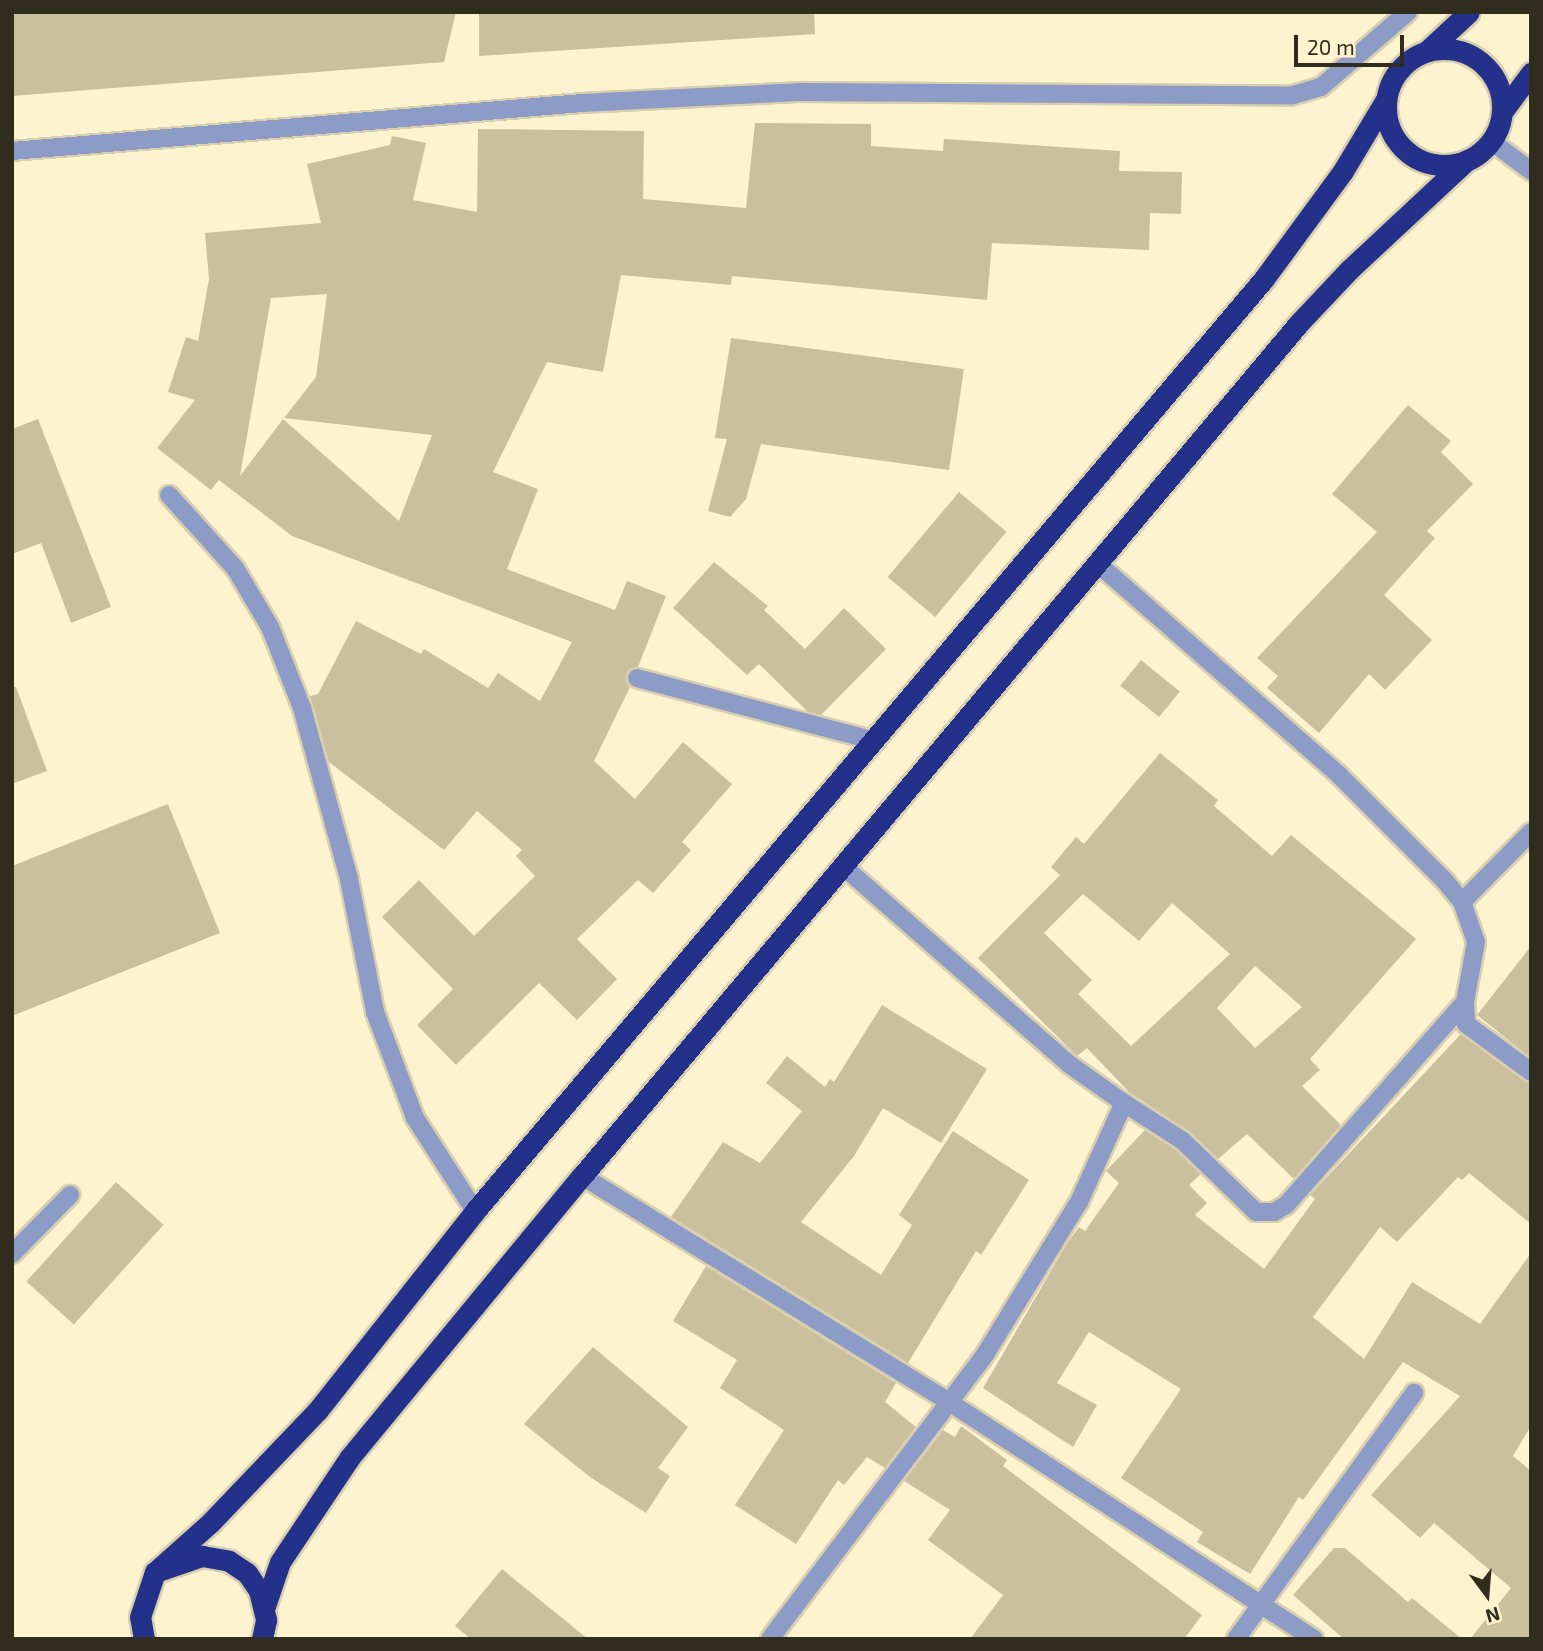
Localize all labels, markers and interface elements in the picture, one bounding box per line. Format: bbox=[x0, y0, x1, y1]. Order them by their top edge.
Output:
scale bar bbox=[1298, 21, 1408, 65]
text: 20 m bbox=[1307, 34, 1355, 59]
north arrow bbox=[1452, 1560, 1522, 1630]
text: N bbox=[1483, 1603, 1503, 1629]

